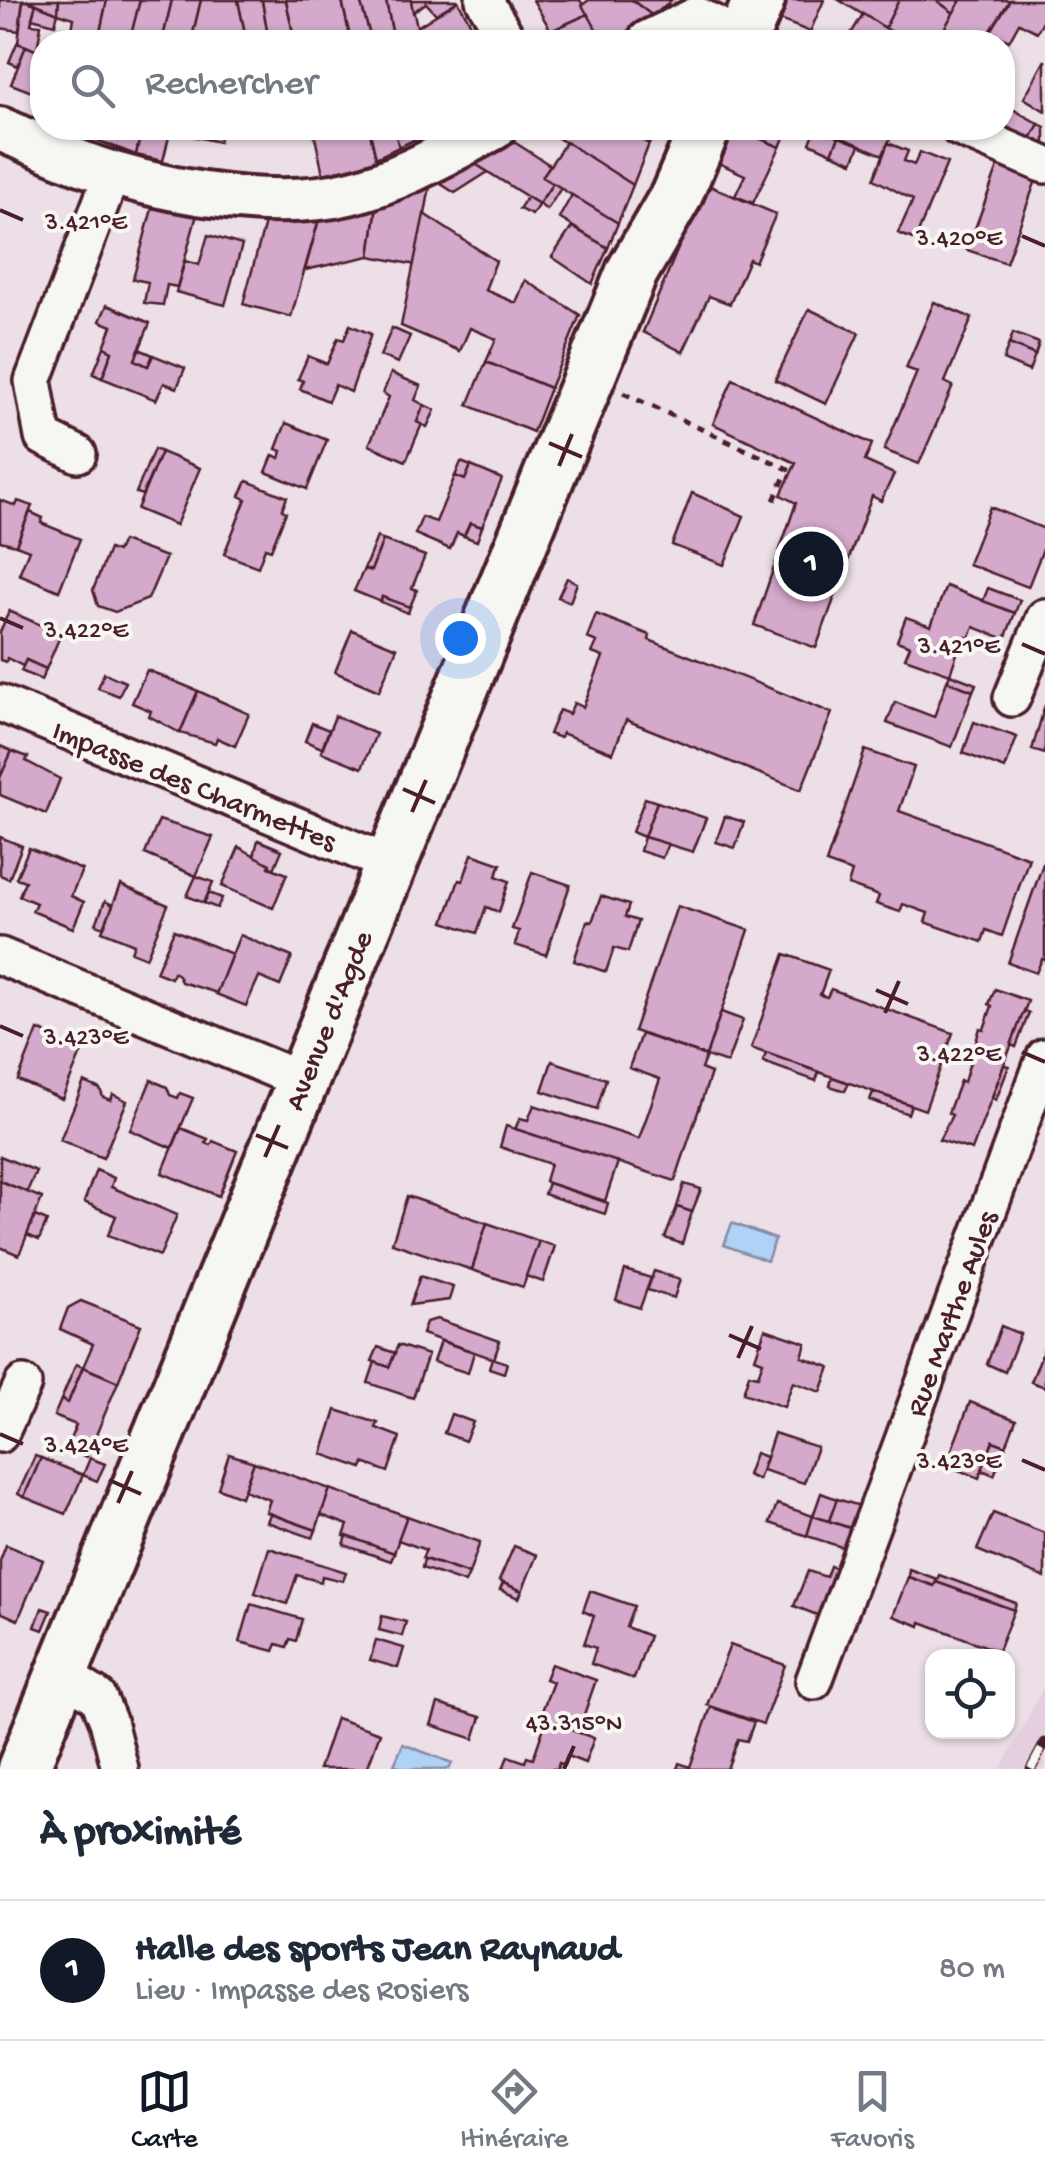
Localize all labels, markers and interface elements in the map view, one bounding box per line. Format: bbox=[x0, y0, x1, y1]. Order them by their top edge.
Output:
search box bbox=[30, 30, 1015, 140]
icon: search bbox=[65, 58, 120, 113]
text: Rechercher bbox=[145, 63, 317, 107]
text: 3.421°E bbox=[44, 210, 128, 239]
text: 3.420°E bbox=[915, 226, 1003, 255]
pin: 1 bbox=[778, 526, 844, 602]
your location bbox=[435, 613, 486, 664]
text: 3.422°E bbox=[43, 618, 129, 647]
text: 3.421°E bbox=[917, 634, 1001, 663]
street label: Impasse des Charmettes bbox=[46, 715, 341, 862]
street label: Avenue d'Agde bbox=[279, 926, 383, 1116]
text: 3.423°E bbox=[43, 1025, 130, 1054]
text: 3.422°E bbox=[916, 1042, 1002, 1071]
street label: Rue Marthe Aules bbox=[901, 1206, 1008, 1422]
text: 3.424°E bbox=[43, 1433, 129, 1462]
text: 3.423°E bbox=[916, 1449, 1003, 1478]
map controls bbox=[925, 1649, 1015, 1739]
button: locate bbox=[925, 1649, 1015, 1739]
text: 43.315°N bbox=[526, 1711, 622, 1740]
text: À proximité bbox=[40, 1810, 241, 1859]
text: Halle des sports Jean Raynaud bbox=[135, 1929, 619, 1973]
text: 1 bbox=[66, 1951, 79, 1989]
text: 80 m bbox=[939, 1951, 1005, 1989]
text: Lieu · Impasse des Rosiers bbox=[135, 1973, 468, 2011]
tab: Carte bbox=[131, 2064, 198, 2157]
tab: Itinéraire bbox=[460, 2064, 568, 2157]
tab: Favoris bbox=[831, 2064, 914, 2157]

